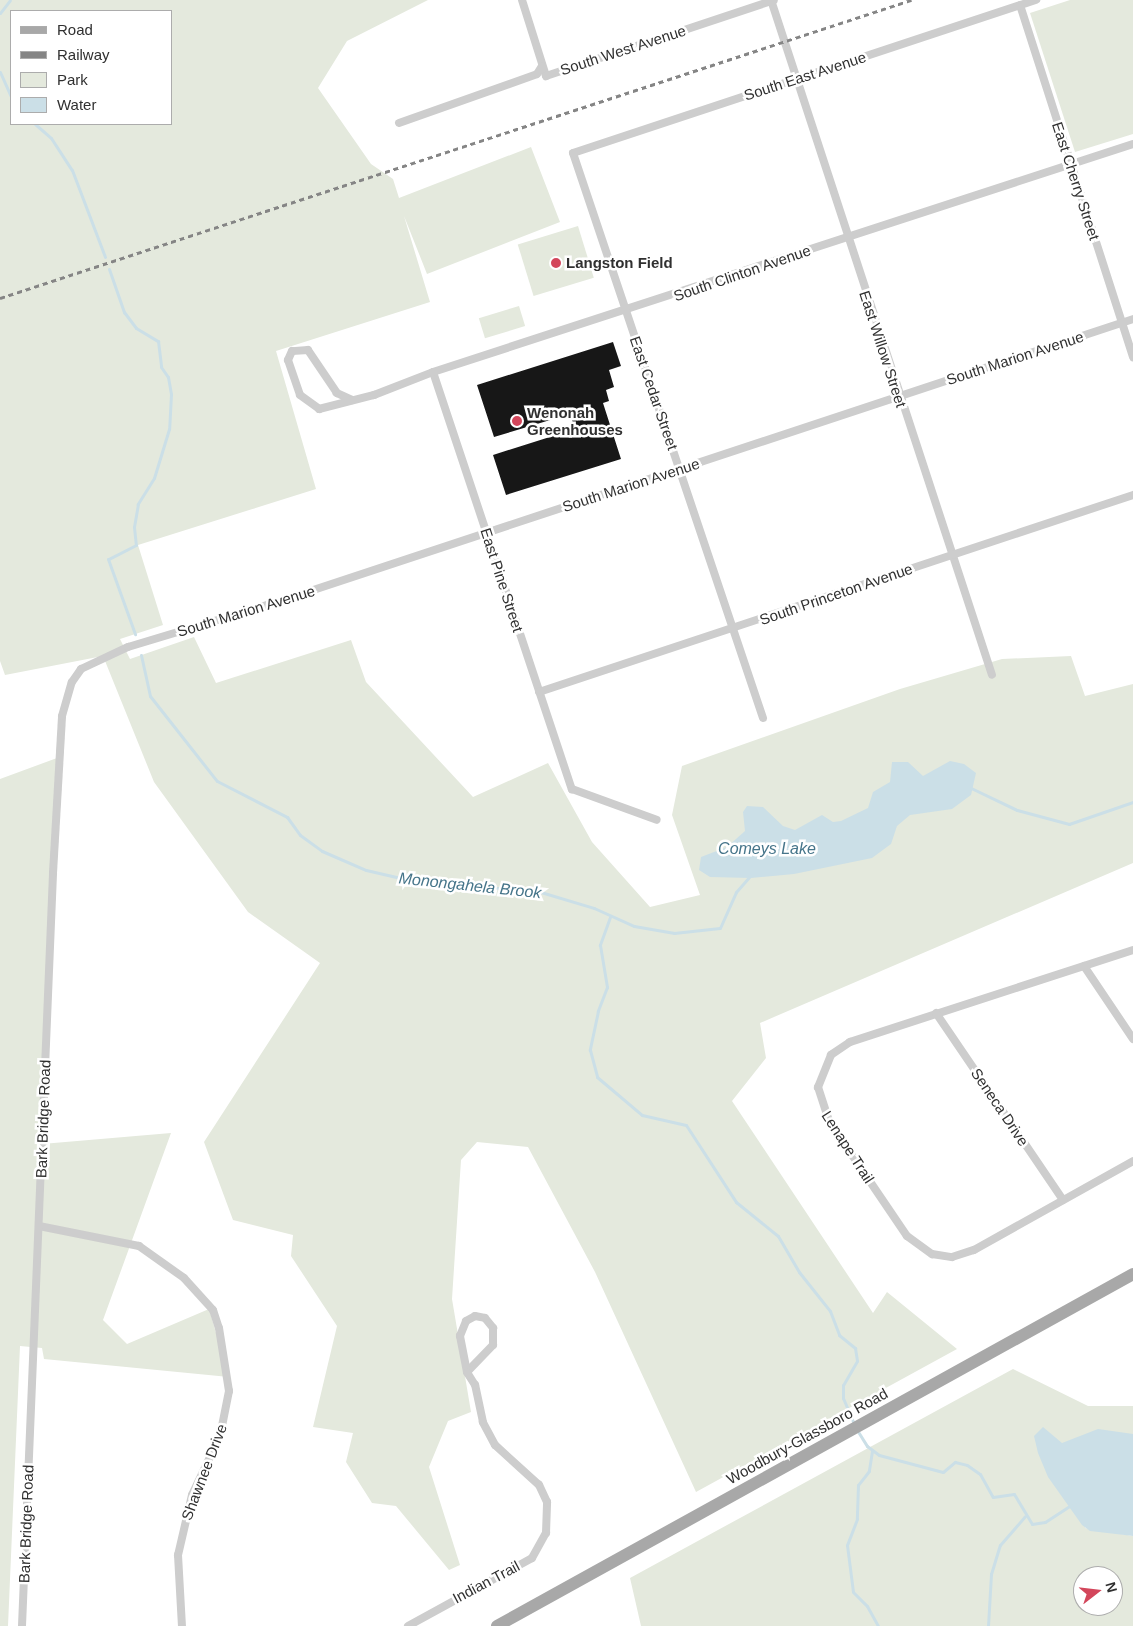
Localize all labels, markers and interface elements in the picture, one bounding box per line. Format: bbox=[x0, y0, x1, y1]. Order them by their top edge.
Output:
legend bbox=[10, 10, 172, 125]
text: Road bbox=[57, 21, 93, 38]
street label: South West Avenue bbox=[557, 21, 689, 79]
text: Railway bbox=[57, 46, 110, 63]
street label: South East Avenue bbox=[741, 48, 869, 104]
text: Park bbox=[57, 71, 88, 88]
text: Water bbox=[57, 96, 96, 113]
street label: East Cherry Street bbox=[1048, 120, 1104, 242]
street label: South Clinton Avenue bbox=[671, 241, 813, 305]
place label: Langston Field bbox=[566, 254, 673, 272]
marker: Langston Field bbox=[550, 257, 562, 269]
street label: East Willow Street bbox=[856, 288, 910, 410]
street label: South Marion Avenue bbox=[944, 327, 1086, 389]
street label: East Cedar Street bbox=[626, 334, 682, 452]
place label: Wenonah Greenhouses bbox=[527, 403, 623, 438]
marker: Wenonah Greenhouses bbox=[511, 415, 523, 427]
street label: South Marion Avenue bbox=[560, 454, 702, 516]
street label: East Pine Street bbox=[477, 526, 527, 634]
street label: South Princeton Avenue bbox=[757, 559, 915, 629]
street label: South Marion Avenue bbox=[175, 581, 317, 641]
water label: Comeys Lake bbox=[718, 839, 816, 859]
water label: Monongahela Brook bbox=[398, 869, 542, 903]
street label: Bark Bridge Road bbox=[32, 1060, 54, 1178]
street label: Seneca Drive bbox=[967, 1065, 1033, 1149]
street label: Lenape Trail bbox=[818, 1107, 878, 1187]
street label: Woodbury-Glassboro Road bbox=[723, 1384, 891, 1488]
street label: Shawnee Drive bbox=[177, 1421, 231, 1523]
street label: Bark Bridge Road bbox=[15, 1465, 37, 1583]
street label: Indian Trail bbox=[449, 1557, 523, 1607]
north arrow bbox=[1073, 1566, 1123, 1616]
text: N bbox=[1102, 1580, 1121, 1594]

